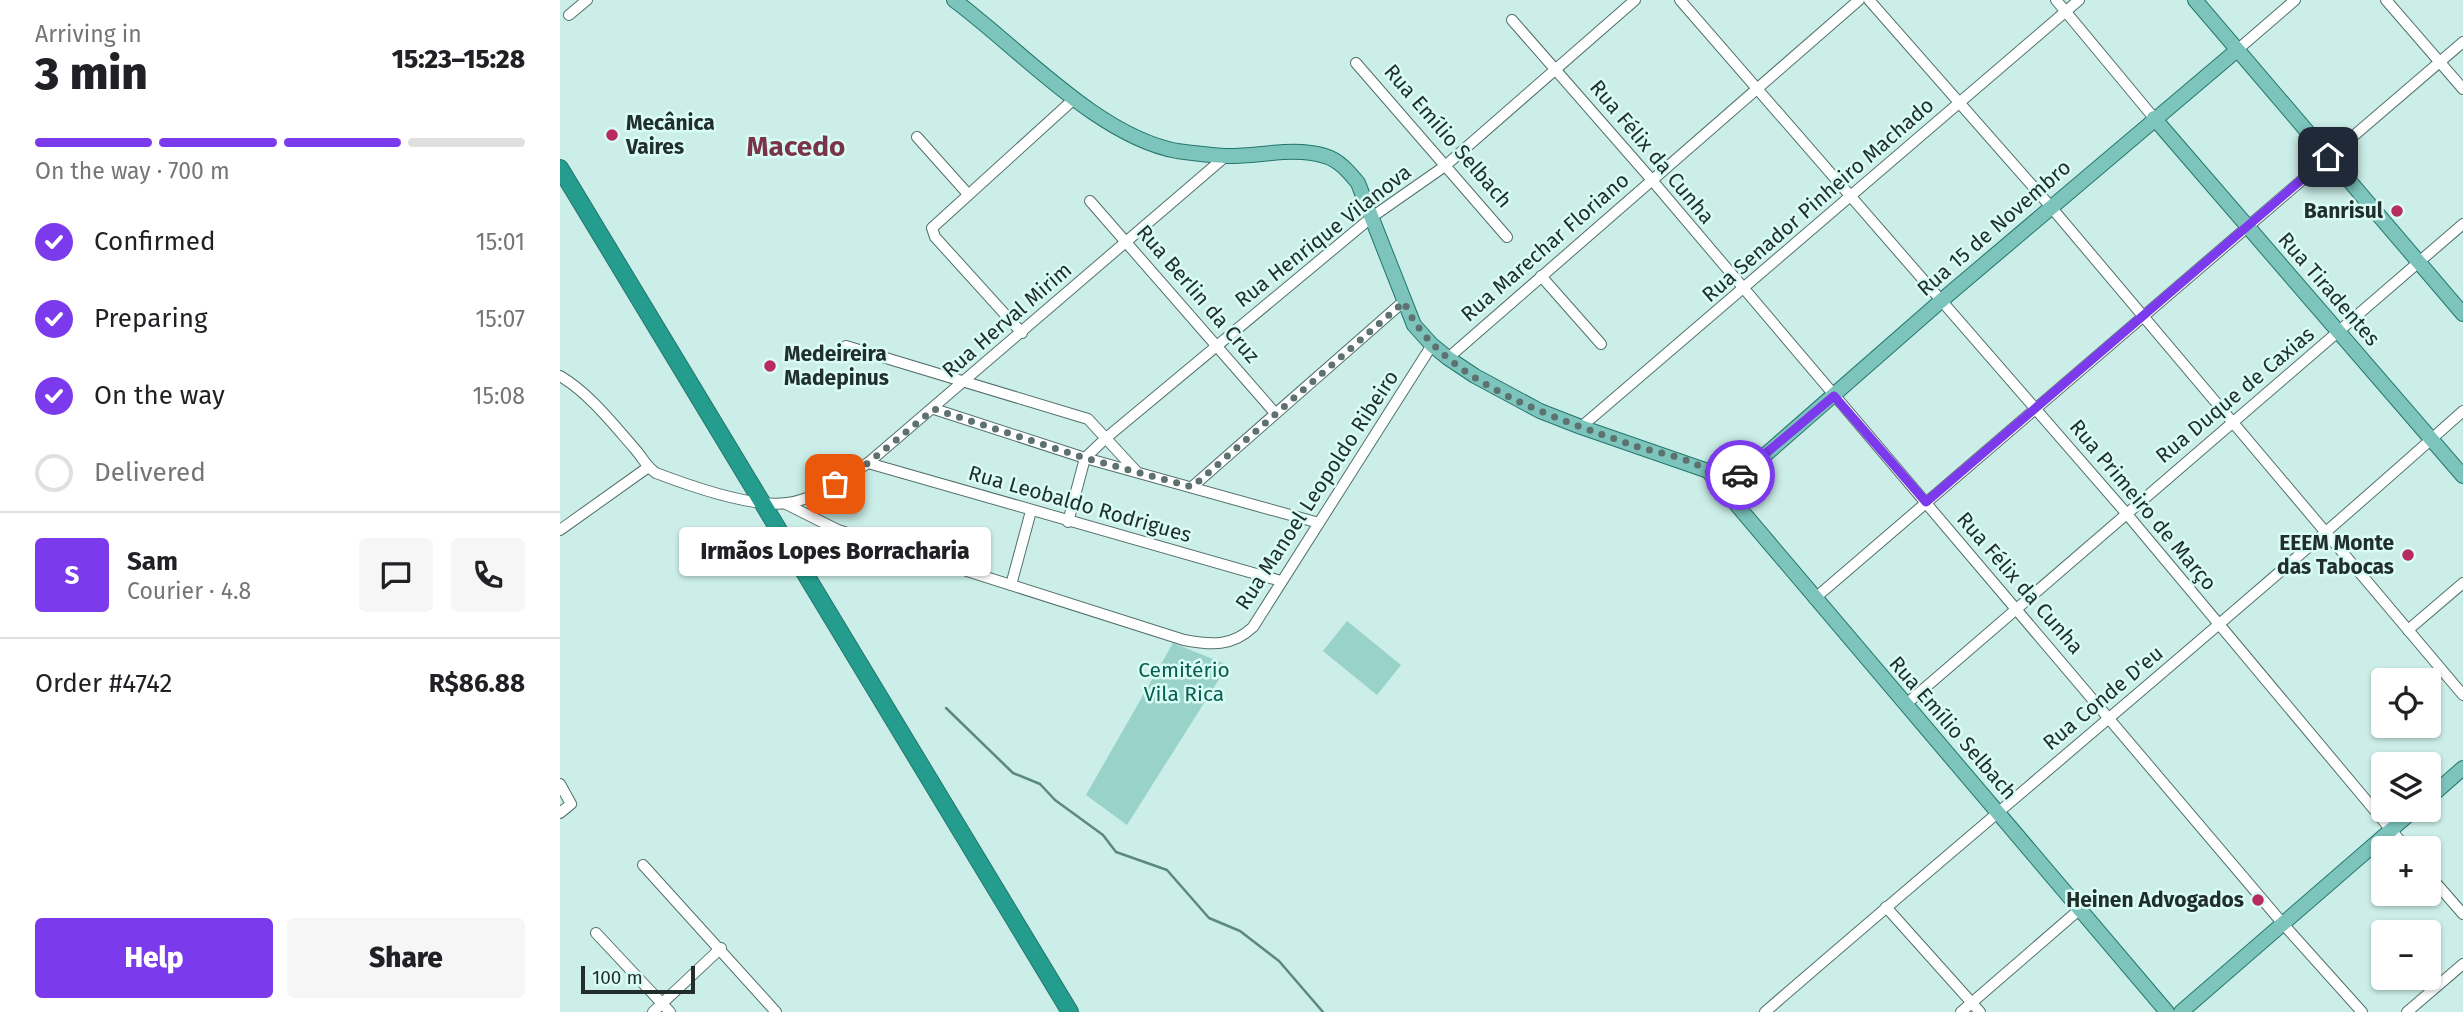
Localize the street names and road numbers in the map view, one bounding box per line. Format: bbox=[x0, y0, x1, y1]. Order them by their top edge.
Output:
street label: Rua Emílio Selbach bbox=[1378, 59, 1518, 213]
street label: Rua Félix da Cunha bbox=[1584, 75, 1720, 229]
street label: Rua Senador Pinheiro Machado bbox=[1697, 92, 1939, 308]
street label: Rua 15 de Novembro bbox=[1912, 154, 2076, 302]
street label: Rua Henrique Vilanova bbox=[1230, 159, 1416, 313]
street label: Rua Marechar Floriano bbox=[1456, 167, 1634, 327]
street label: Rua Berlin da Cruz bbox=[1131, 220, 1265, 368]
street label: Rua Tiradentes bbox=[2273, 227, 2386, 351]
street label: Rua Herval Mirim bbox=[937, 257, 1077, 383]
street label: Rua Duque de Caxias bbox=[2150, 321, 2320, 469]
street label: Rua Manoel Leopoldo Ribeiro bbox=[1230, 365, 1404, 615]
street label: Rua Primeiro de Março bbox=[2064, 414, 2222, 596]
street label: Rua Leobaldo Rodrigues bbox=[965, 460, 1195, 548]
street label: Rua Félix da Cunha bbox=[1951, 507, 2089, 659]
street label: Rua Conde D'eu bbox=[2038, 640, 2168, 756]
street label: Rua Emílio Selbach bbox=[1883, 651, 2023, 805]

